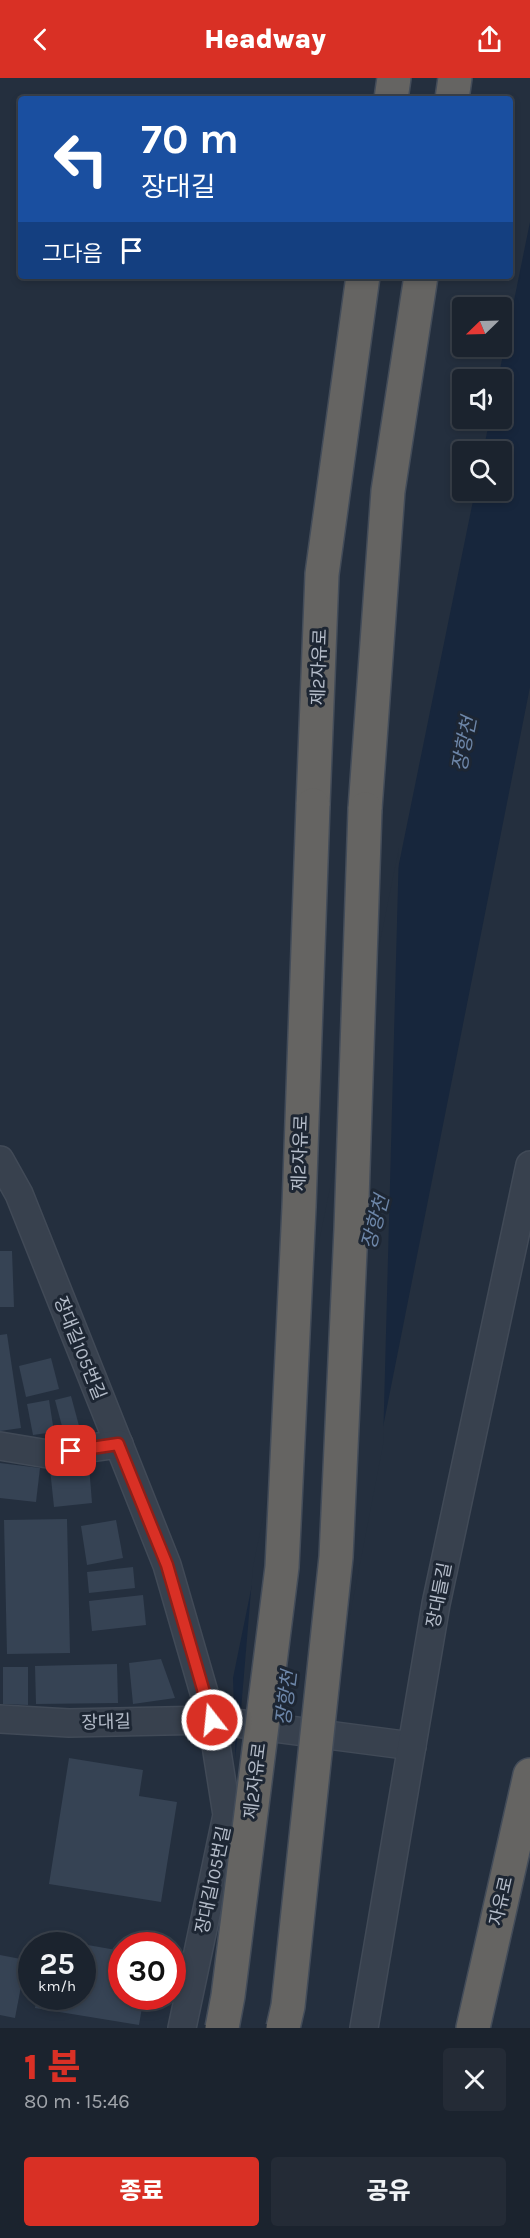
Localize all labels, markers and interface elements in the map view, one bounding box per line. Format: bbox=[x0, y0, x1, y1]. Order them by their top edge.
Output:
icon: back bbox=[24, 23, 57, 56]
text: Headway bbox=[204, 23, 326, 55]
icon: share bbox=[473, 23, 506, 56]
text: 70 m bbox=[141, 114, 239, 164]
icon: left bbox=[42, 120, 120, 198]
text: 장대길 bbox=[141, 171, 216, 203]
icon: arrive bbox=[115, 234, 148, 267]
text: 그다음 bbox=[42, 241, 103, 267]
north arrow bbox=[452, 297, 512, 357]
map controls bbox=[452, 297, 512, 501]
button: sound bbox=[452, 369, 512, 429]
button: search bbox=[452, 441, 512, 501]
street label: 제2자유로 bbox=[307, 628, 331, 706]
water label: 장항천 bbox=[448, 712, 482, 773]
street label: 제2자유로 bbox=[288, 1114, 312, 1192]
water label: 장항천 bbox=[357, 1190, 394, 1252]
street label: 장대길105번길 bbox=[49, 1293, 111, 1403]
pin bbox=[45, 1425, 96, 1476]
icon: arrive bbox=[54, 1434, 87, 1467]
street label: 장대들길 bbox=[422, 1560, 456, 1630]
water label: 장항천 bbox=[272, 1667, 302, 1727]
position arrow bbox=[180, 1688, 244, 1752]
street label: 장대길 bbox=[81, 1710, 131, 1734]
street label: 제2자유로 bbox=[239, 1742, 271, 1820]
street label: 장대길105번길 bbox=[191, 1824, 235, 1936]
street label: 자유로 bbox=[485, 1874, 517, 1928]
speed limit sign: 30 bbox=[108, 1932, 186, 2010]
text: 25 bbox=[39, 1946, 75, 1982]
text: km/h bbox=[38, 1977, 76, 1995]
text: 1 분 bbox=[24, 2046, 81, 2088]
button: close bbox=[443, 2048, 506, 2111]
text: 80 m · 15:46 bbox=[24, 2090, 130, 2113]
button: 종료 bbox=[24, 2157, 259, 2226]
button: 공유 bbox=[271, 2157, 506, 2226]

